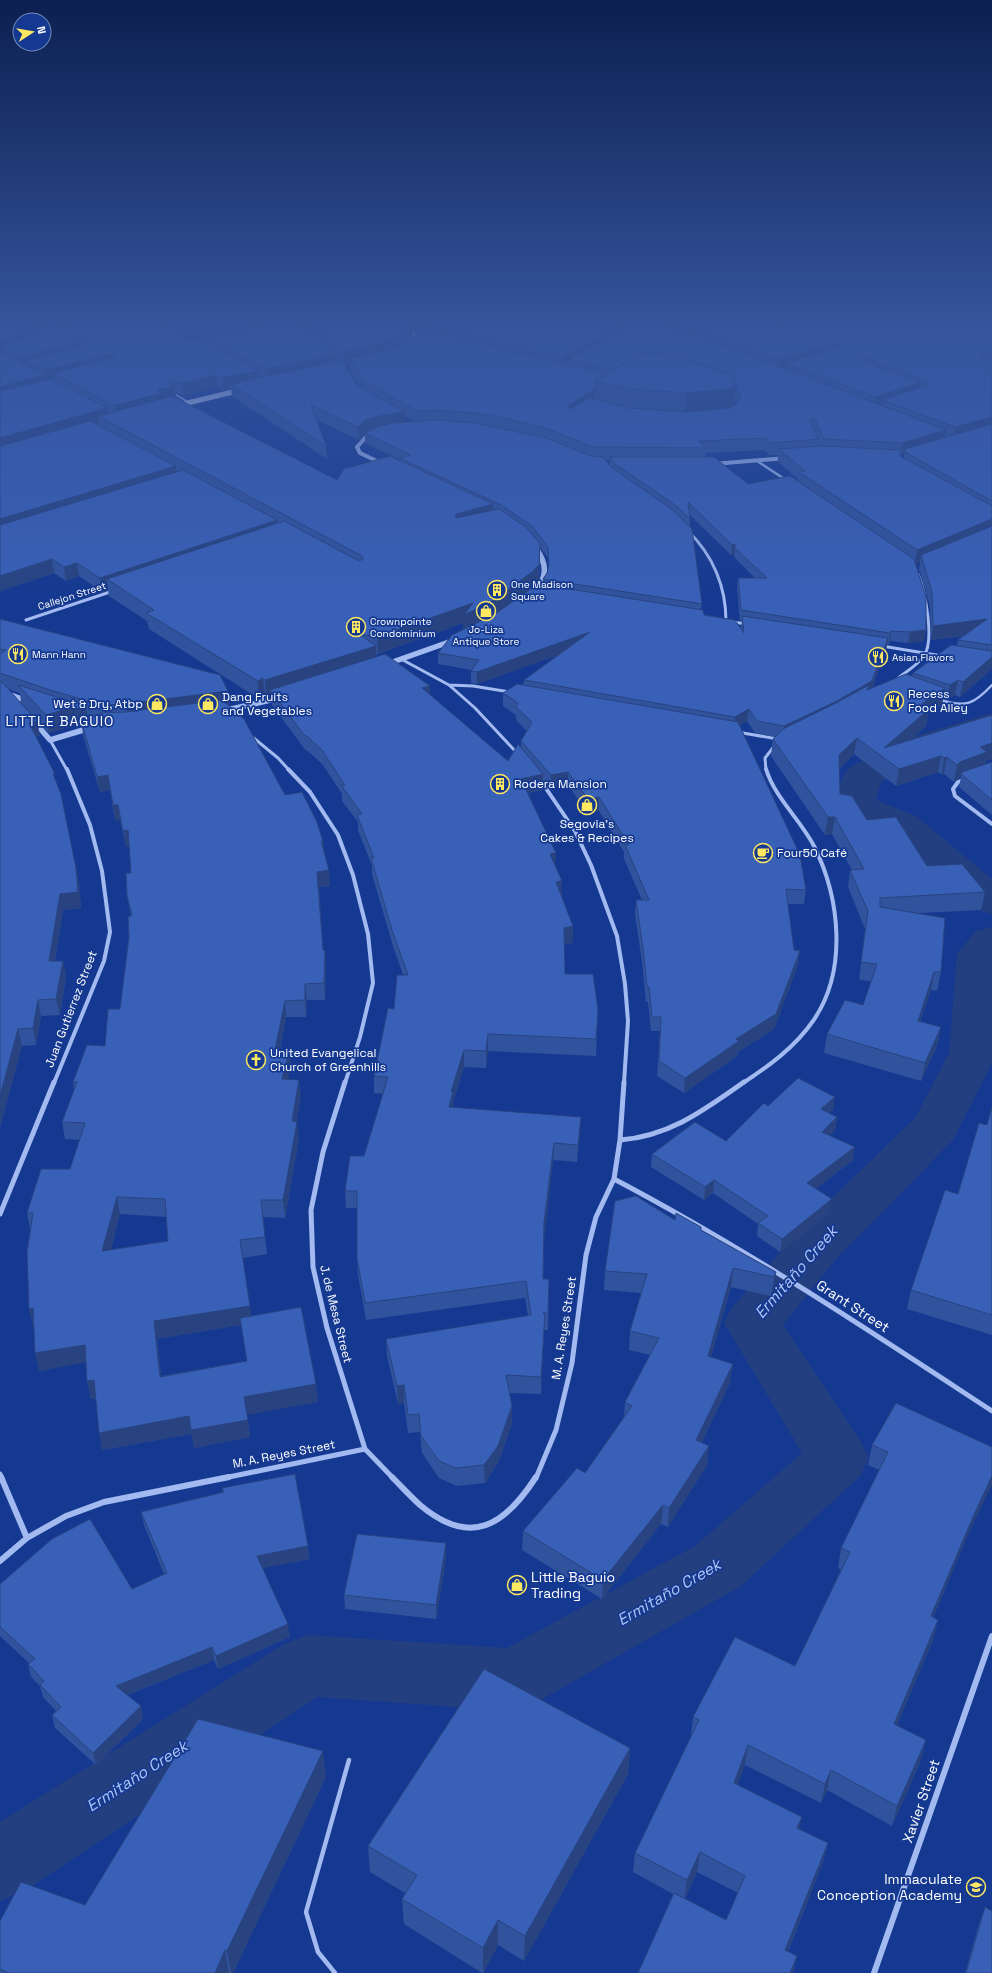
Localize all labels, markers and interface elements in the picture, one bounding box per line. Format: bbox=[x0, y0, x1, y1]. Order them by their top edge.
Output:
north arrow bbox=[12, 12, 52, 52]
text: N bbox=[34, 25, 49, 35]
place label: One Madison Square bbox=[511, 578, 573, 603]
street label: Callejon Street bbox=[36, 579, 108, 613]
building icon: One Madison Square bbox=[486, 579, 508, 601]
shop icon: Jo-Liza Antique Store bbox=[475, 600, 497, 622]
place label: Crownpointe Condominium bbox=[370, 615, 436, 640]
building icon: Crownpointe Condominium bbox=[345, 616, 367, 638]
place label: Jo-Liza Antique Store bbox=[453, 623, 519, 648]
restaurant icon: Mann Hann bbox=[7, 643, 29, 665]
restaurant icon: Asian Flavors bbox=[867, 646, 889, 668]
place label: Mann Hann bbox=[32, 648, 86, 661]
place label: Asian Flavors bbox=[892, 651, 954, 664]
place label: Recess Food Alley bbox=[908, 686, 968, 716]
place label: Dang Fruits and Vegetables bbox=[222, 689, 312, 719]
restaurant icon: Recess Food Alley bbox=[883, 690, 905, 712]
shop icon: Wet & Dry, Atbp bbox=[146, 693, 168, 715]
shop icon: Dang Fruits and Vegetables bbox=[197, 693, 219, 715]
place label: Wet & Dry, Atbp bbox=[53, 696, 143, 712]
district label: LITTLE BAGUIO bbox=[6, 712, 114, 730]
building icon: Rodera Mansion bbox=[489, 773, 511, 795]
place label: Rodera Mansion bbox=[514, 776, 607, 792]
shop icon: Segovia's Cakes & Recipes bbox=[576, 794, 598, 816]
place label: Segovia's Cakes & Recipes bbox=[540, 816, 634, 846]
cafe icon: Four50 Café bbox=[752, 842, 774, 864]
place label: Four50 Café bbox=[777, 845, 847, 861]
street label: Juan Gutierrez Street bbox=[41, 948, 101, 1070]
place label: United Evangelical Church of Greenhills bbox=[270, 1045, 386, 1075]
church icon: United Evangelical Church of Greenhills bbox=[245, 1049, 267, 1071]
water label: Ermitaño Creek bbox=[750, 1219, 844, 1323]
street label: J. de Mesa Street bbox=[316, 1263, 356, 1365]
street label: M. A. Reyes Street bbox=[548, 1275, 580, 1381]
street label: Grant Street bbox=[813, 1276, 893, 1336]
street label: M. A. Reyes Street bbox=[231, 1436, 337, 1472]
water label: Ermitaño Creek bbox=[613, 1553, 727, 1630]
place label: Little Baguio Trading bbox=[531, 1568, 615, 1602]
shop icon: Little Baguio Trading bbox=[506, 1574, 528, 1596]
water label: Ermitaño Creek bbox=[82, 1734, 194, 1817]
street label: Xavier Street bbox=[898, 1757, 944, 1845]
place label: Immaculate Conception Academy bbox=[817, 1870, 962, 1904]
school or university icon: Immaculate Conception Academy bbox=[965, 1876, 987, 1898]

